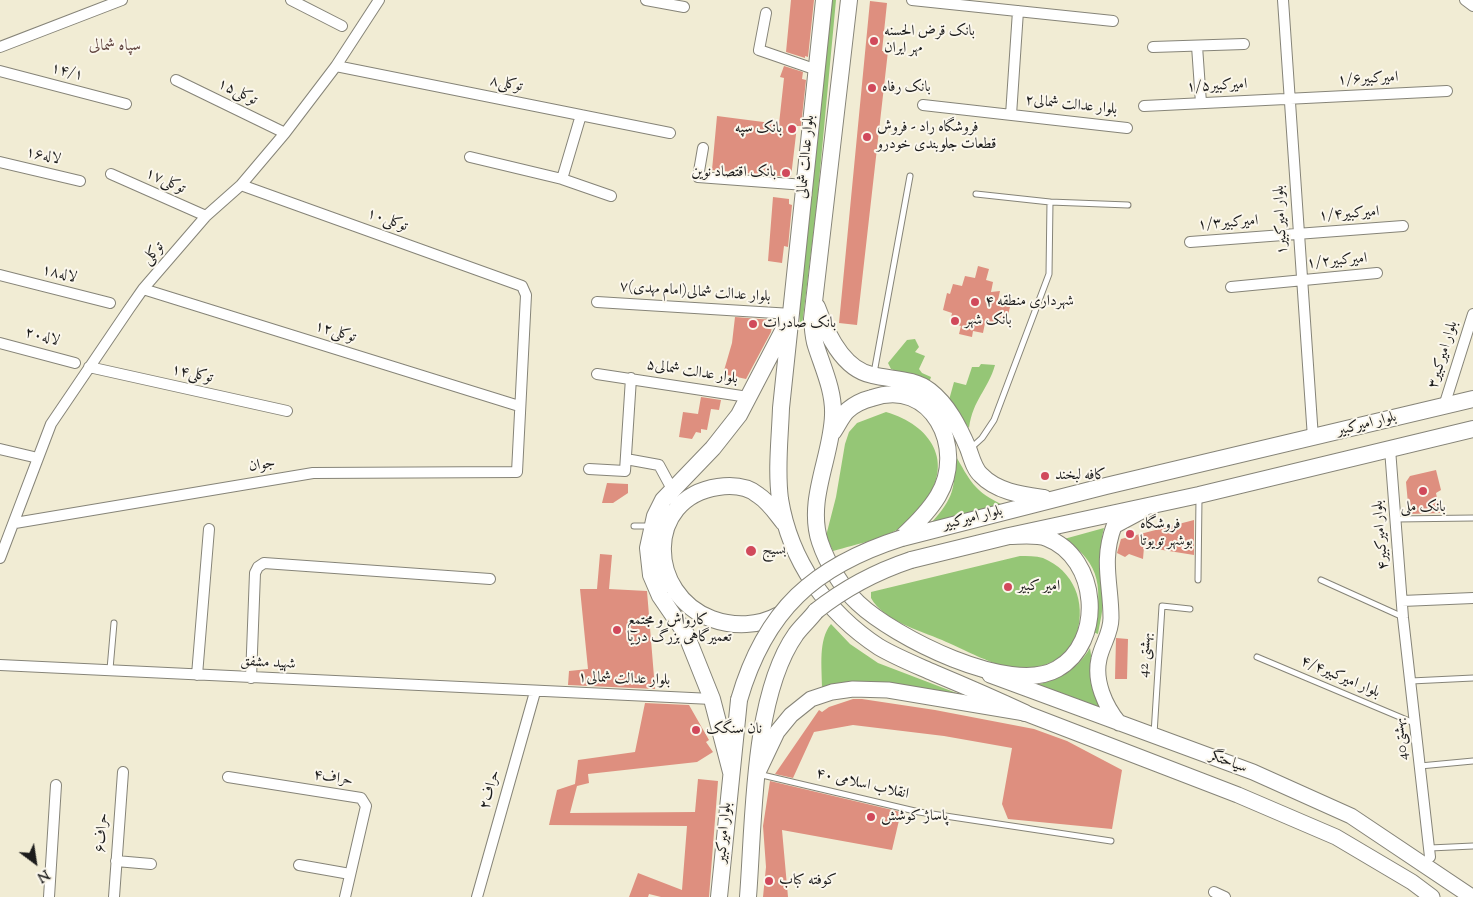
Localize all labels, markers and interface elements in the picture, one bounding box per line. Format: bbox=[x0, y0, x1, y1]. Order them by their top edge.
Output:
place label: بانک قرض الحسنه مهر ایران bbox=[884, 23, 975, 58]
marker: بانک قرض الحسنه مهر ایران bbox=[868, 35, 880, 47]
district label: سپاه شمالی bbox=[89, 37, 141, 57]
street label: ۱۴/۱ bbox=[49, 60, 85, 86]
street label: امیرکبیر۱/۶ bbox=[1337, 69, 1399, 91]
street label: توکلی۸ bbox=[488, 73, 524, 97]
street label: توکلی۱۵ bbox=[214, 76, 260, 110]
street label: امیرکبیر۱/۵ bbox=[1186, 76, 1248, 98]
place label: بانک رفاه bbox=[882, 79, 931, 97]
marker: بانک رفاه bbox=[866, 82, 878, 94]
street label: بلوار عدالت شمالی۲ bbox=[1024, 92, 1118, 120]
street label: بلوار عدالت شمالی bbox=[794, 114, 820, 200]
place label: فروشگاه راد - فروش قطعات جلوبندی خودرو bbox=[877, 119, 996, 154]
place label: بانک سپه bbox=[735, 120, 782, 138]
marker: بانک سپه bbox=[786, 123, 798, 135]
marker: فروشگاه راد - فروش قطعات جلوبندی خودرو bbox=[861, 131, 873, 143]
street label: لاله۱۶ bbox=[24, 144, 62, 170]
place label: بانک اقتصاد نوین bbox=[691, 164, 776, 182]
street label: توکلی۱۷ bbox=[142, 165, 188, 199]
marker: بانک اقتصاد نوین bbox=[780, 167, 792, 179]
street label: بلوار امیرکبیر۱ bbox=[1271, 185, 1293, 255]
street label: امیرکبیر۱/۴ bbox=[1318, 204, 1380, 226]
street label: ۱۰توکلی bbox=[364, 205, 410, 237]
street label: امیرکبیر۱/۳ bbox=[1197, 213, 1259, 235]
street label: توکلی bbox=[139, 239, 169, 269]
street label: امیرکبیر۱/۲ bbox=[1306, 250, 1368, 274]
street label: لاله۱۸ bbox=[40, 262, 78, 288]
street label: ۷بلوار عدالت شمالی(امام مهدی) bbox=[619, 279, 771, 307]
place label: شهرداری منطقه ۴ bbox=[985, 293, 1074, 311]
marker: شهرداری منطقه ۴ bbox=[969, 296, 981, 308]
place label: بانک شهر bbox=[965, 312, 1012, 330]
place label: بانک صادرات bbox=[763, 315, 836, 333]
marker: بانک شهر bbox=[949, 315, 961, 327]
street label: توکلی۱۲ bbox=[312, 318, 358, 348]
marker: بانک صادرات bbox=[747, 318, 759, 330]
street label: بلوار امیرکبیر۳ bbox=[1425, 319, 1463, 391]
street label: لاله۲۰ bbox=[23, 325, 61, 351]
street label: بلوار عدالت شمالی۵ bbox=[645, 357, 739, 389]
street label: توکلی۱۴ bbox=[170, 362, 214, 388]
street label: بلوار امیرکبیر bbox=[1335, 409, 1399, 441]
street label: جوان bbox=[247, 455, 277, 477]
place label: کافه لبخند bbox=[1055, 467, 1106, 485]
marker: کافه لبخند bbox=[1039, 470, 1051, 482]
marker: بانک ملی bbox=[1417, 485, 1429, 497]
place label: بانک ملی bbox=[1400, 499, 1446, 517]
street label: ۴بلوار امیرکبیر bbox=[1370, 500, 1394, 570]
street label: بلوار امیرکبیر bbox=[941, 503, 1005, 535]
place label: فروشگاه بوشهر تویوتا bbox=[1140, 516, 1193, 551]
marker: فروشگاه بوشهر تویوتا bbox=[1124, 528, 1136, 540]
place label: بسیج bbox=[762, 542, 786, 560]
marker: بسیج bbox=[744, 544, 758, 558]
place label: امیر کبیر bbox=[1018, 578, 1060, 596]
marker: امیر کبیر bbox=[1002, 581, 1014, 593]
place label: کارواش و مجتمع تعمیرگاهی بزرگ دریا bbox=[627, 612, 732, 647]
marker: کارواش و مجتمع تعمیرگاهی بزرگ دریا bbox=[611, 624, 623, 636]
street label: 42 بهشتی bbox=[1135, 632, 1157, 678]
street label: بلوار امیرکبیر۴/۴ bbox=[1298, 653, 1382, 703]
street label: شهید مشفق bbox=[240, 654, 296, 674]
street label: بلوار عدالت شمالی۱ bbox=[577, 669, 671, 691]
street label: 40بهشتی bbox=[1390, 717, 1414, 761]
place label: نان سنگک bbox=[706, 721, 762, 739]
marker: نان سنگک bbox=[690, 724, 702, 736]
street label: سیاحتگر bbox=[1207, 748, 1249, 778]
street label: انقلاب اسلامی ۴۰ bbox=[814, 766, 910, 804]
street label: حراف۴ bbox=[312, 767, 354, 791]
street label: حراف۲ bbox=[477, 768, 505, 812]
street label: بلوار امیرکبیر bbox=[713, 802, 737, 864]
place label: پاساژ کوشش bbox=[881, 808, 948, 826]
marker: پاساژ کوشش bbox=[865, 811, 877, 823]
street label: حراف۶ bbox=[93, 812, 113, 854]
north arrow bbox=[10, 837, 60, 887]
text: N bbox=[33, 863, 53, 886]
place label: کوفته کباب bbox=[779, 872, 837, 890]
marker: کوفته کباب bbox=[763, 875, 775, 887]

